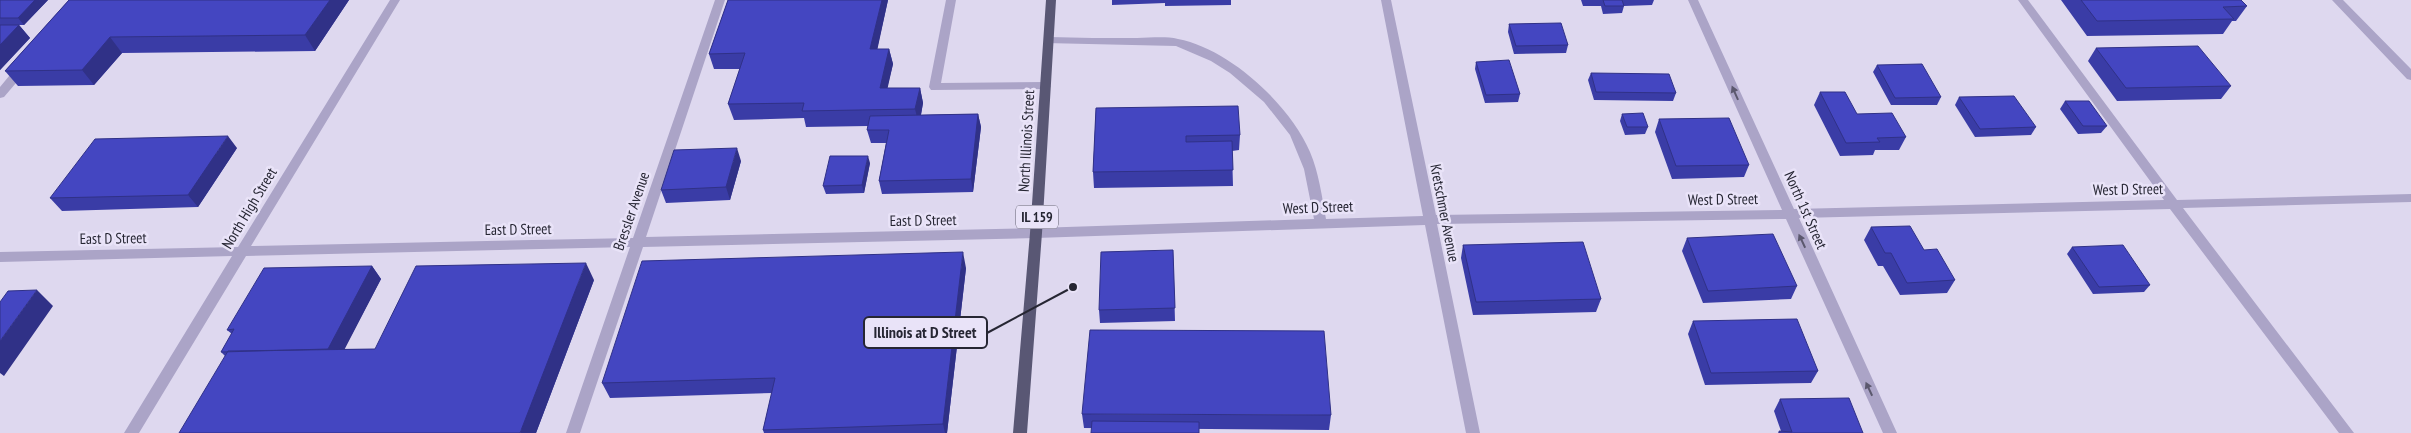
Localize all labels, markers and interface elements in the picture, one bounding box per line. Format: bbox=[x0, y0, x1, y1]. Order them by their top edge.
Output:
one-way arrow bbox=[1731, 86, 1739, 100]
street label: North Illinois Street bbox=[1014, 89, 1038, 193]
street label: Kretschmer Avenue bbox=[1426, 162, 1464, 264]
street label: North High Street bbox=[217, 164, 281, 252]
street label: North 1st Street bbox=[1780, 168, 1832, 252]
street label: Bressler Avenue bbox=[609, 169, 653, 253]
street label: West D Street bbox=[2093, 179, 2163, 199]
street label: West D Street bbox=[1688, 189, 1758, 209]
street label: West D Street bbox=[1283, 196, 1353, 218]
road number: IL 159 bbox=[1016, 206, 1058, 228]
street label: East D Street bbox=[889, 210, 957, 230]
street label: East D Street bbox=[484, 219, 552, 239]
street label: East D Street bbox=[79, 228, 147, 248]
one-way arrow bbox=[1797, 234, 1805, 248]
callout: Illinois at D Street bbox=[864, 317, 987, 348]
text: Illinois at D Street bbox=[874, 322, 977, 342]
one-way arrow bbox=[1865, 382, 1873, 396]

